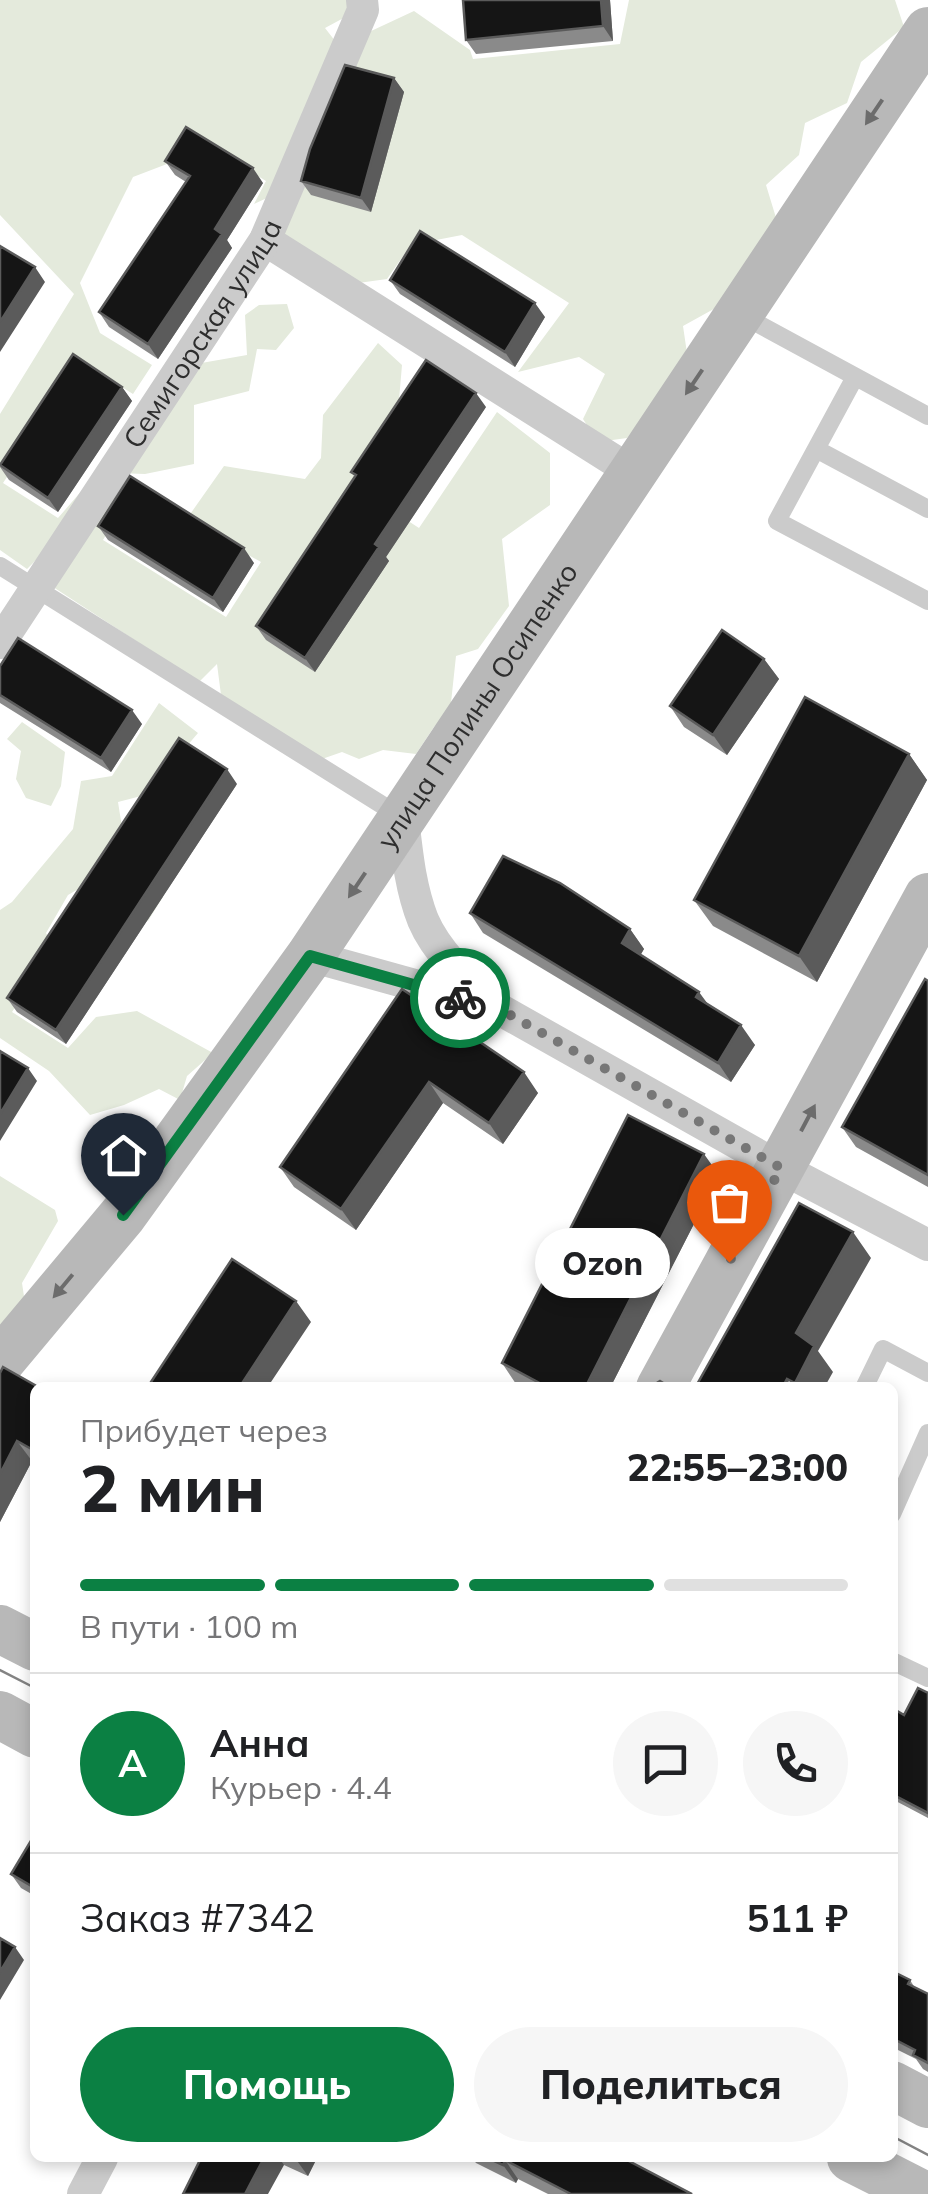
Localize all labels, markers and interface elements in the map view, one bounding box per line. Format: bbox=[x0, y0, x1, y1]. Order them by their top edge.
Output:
one-way arrow bbox=[865, 98, 884, 126]
street label: Семигорская улица bbox=[115, 214, 289, 454]
one-way arrow bbox=[685, 369, 703, 396]
street label: улица Полины Осипенко bbox=[369, 556, 585, 855]
one-way arrow bbox=[349, 872, 367, 899]
courier bbox=[410, 948, 510, 1048]
icon: bike bbox=[433, 971, 488, 1026]
one-way arrow bbox=[799, 1104, 816, 1132]
pin bbox=[81, 1113, 166, 1216]
icon: home bbox=[96, 1128, 151, 1183]
pin bbox=[687, 1160, 772, 1263]
icon: bag bbox=[702, 1175, 757, 1230]
callout: Ozon bbox=[534, 1227, 669, 1297]
text: Ozon bbox=[562, 1243, 643, 1283]
one-way arrow bbox=[53, 1274, 74, 1299]
text: Прибудет через bbox=[80, 1410, 328, 1450]
text: 22:55–23:00 bbox=[627, 1443, 848, 1491]
text: 2 мин bbox=[80, 1447, 265, 1528]
text: В пути · 100 m bbox=[80, 1606, 298, 1646]
button: chat bbox=[613, 1711, 718, 1816]
button: phone bbox=[743, 1711, 848, 1816]
text: Анна bbox=[210, 1719, 310, 1767]
text: А bbox=[118, 1739, 147, 1787]
text: Курьер · 4.4 bbox=[210, 1767, 392, 1807]
text: Заказ #7342 bbox=[80, 1894, 315, 1942]
text: 511 ₽ bbox=[746, 1894, 848, 1942]
button: Помощь bbox=[80, 2027, 454, 2142]
button: Поделиться bbox=[474, 2027, 848, 2142]

